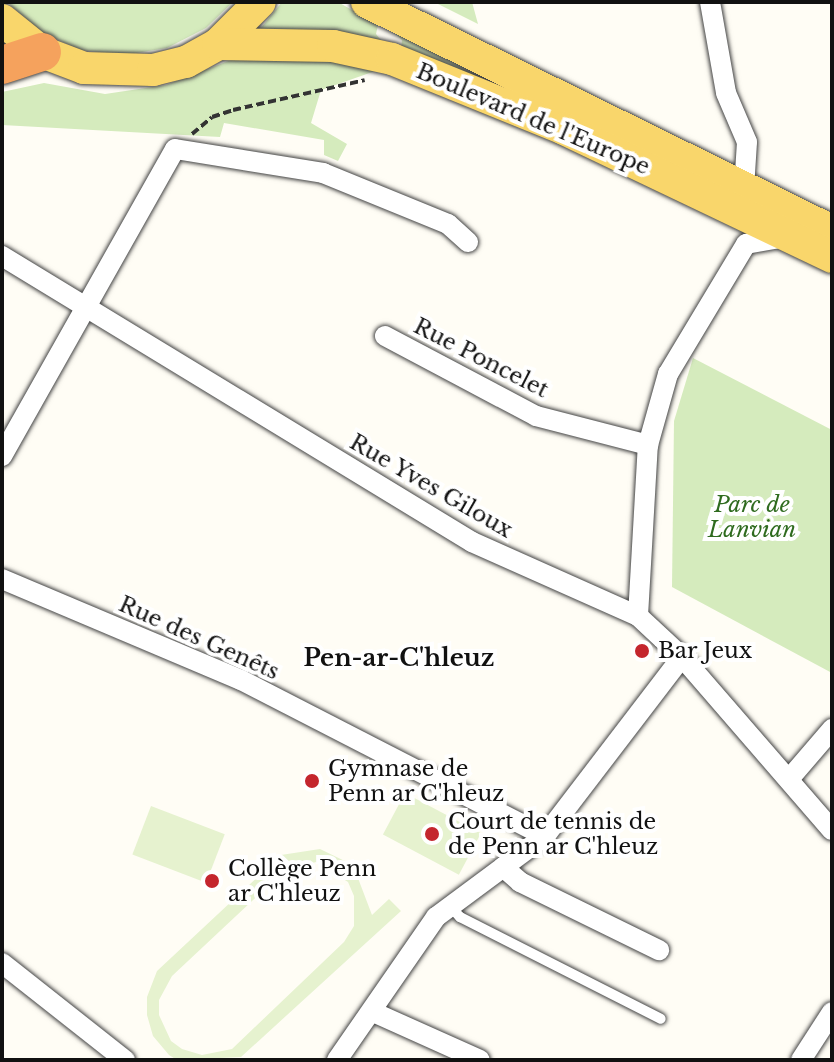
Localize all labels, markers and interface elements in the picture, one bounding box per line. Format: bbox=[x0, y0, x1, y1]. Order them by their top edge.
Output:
street label: Boulevard de l'Europe bbox=[412, 58, 654, 180]
street label: Rue Poncelet bbox=[409, 313, 553, 403]
street label: Rue Yves Giloux bbox=[345, 429, 517, 543]
park label: Parc de Lanvian bbox=[708, 491, 796, 542]
street label: Rue des Genêts bbox=[115, 591, 283, 685]
place label: Bar Jeux bbox=[658, 638, 753, 664]
marker: Bar Jeux bbox=[633, 642, 651, 660]
district label: Pen-ar-C'hleuz bbox=[304, 644, 494, 672]
place label: Gymnase de Penn ar C'hleuz bbox=[328, 755, 505, 806]
marker: Gymnase de Penn ar C'hleuz bbox=[303, 772, 321, 790]
place label: Court de tennis de de Penn ar C'hleuz bbox=[448, 808, 659, 860]
marker: Court de tennis de de Penn ar C'hleuz bbox=[423, 825, 441, 843]
place label: Collège Penn ar C'hleuz bbox=[228, 855, 376, 906]
marker: Collège Penn ar C'hleuz bbox=[203, 872, 221, 890]

